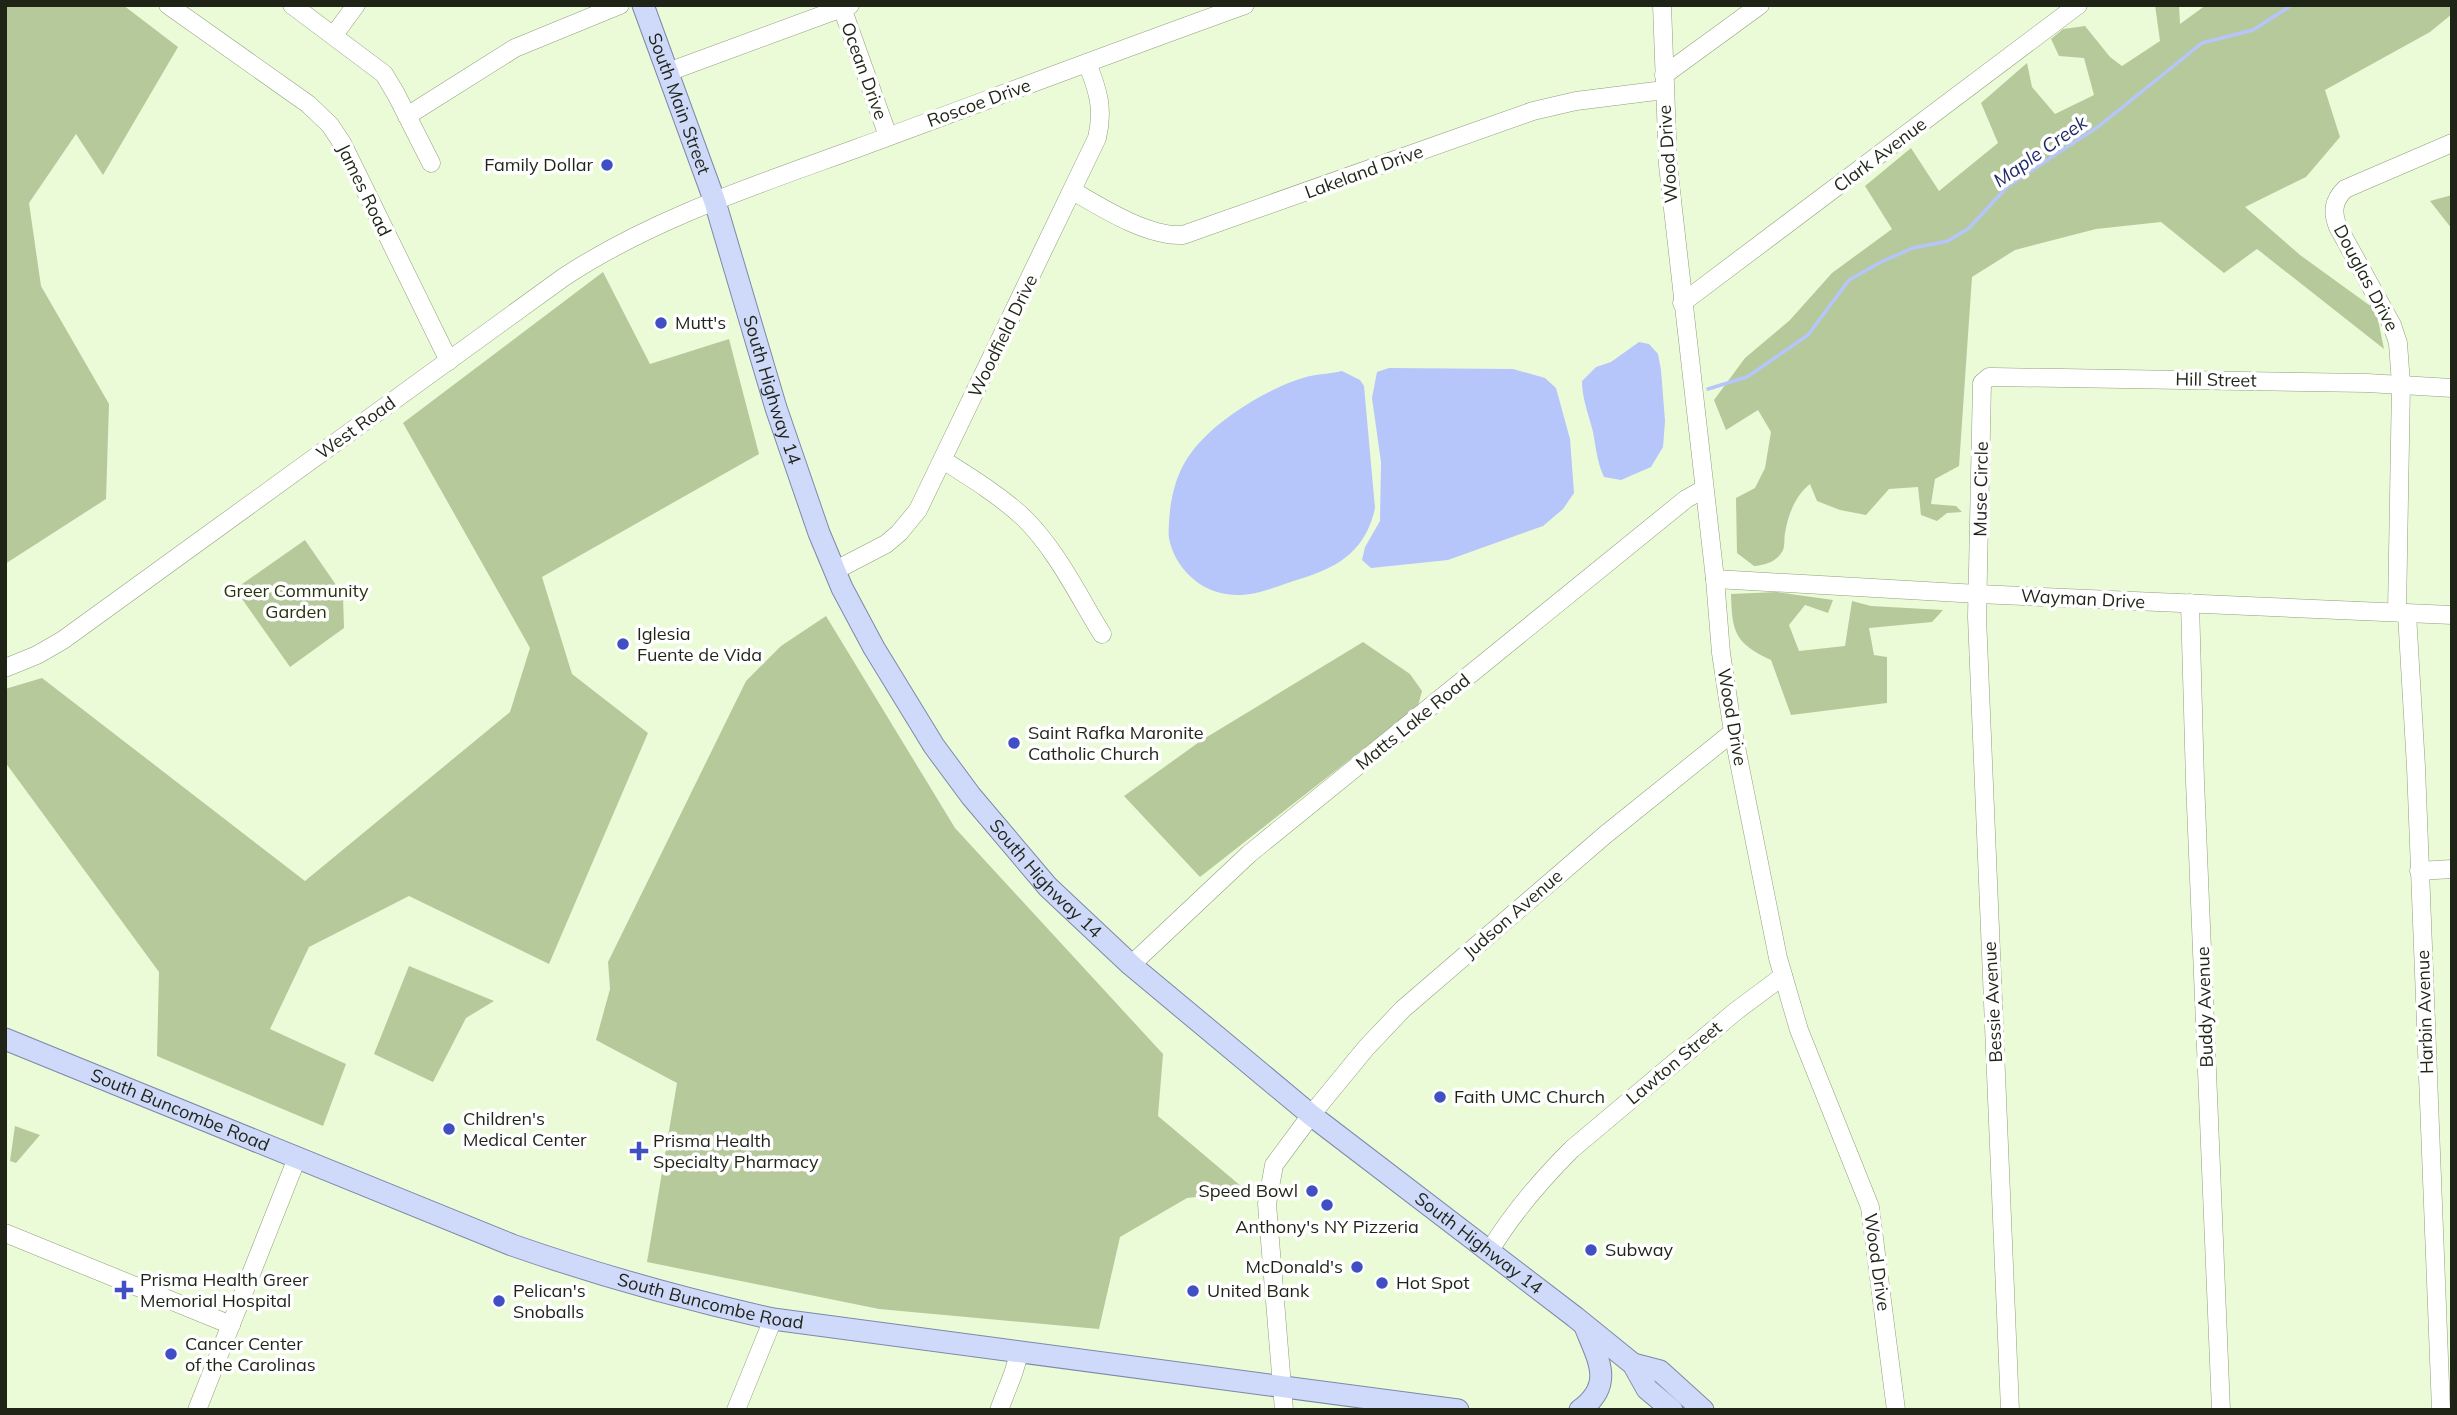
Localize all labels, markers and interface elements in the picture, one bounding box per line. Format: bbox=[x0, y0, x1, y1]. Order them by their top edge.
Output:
street label: Ocean Drive bbox=[836, 19, 893, 123]
street label: South Main Street bbox=[643, 29, 716, 177]
street label: Roscoe Drive bbox=[924, 73, 1034, 132]
street label: Wood Drive bbox=[1653, 104, 1682, 204]
water label: Maple Creek bbox=[1988, 109, 2093, 192]
street label: Clark Avenue bbox=[1829, 112, 1931, 197]
street label: James Road bbox=[332, 140, 397, 240]
street label: Lakeland Drive bbox=[1302, 140, 1426, 204]
place label: Family Dollar bbox=[484, 153, 593, 176]
marker: Family Dollar bbox=[599, 157, 615, 173]
street label: Douglas Drive bbox=[2329, 221, 2404, 335]
street label: Woodfield Drive bbox=[963, 271, 1042, 401]
place label: Mutt's bbox=[675, 311, 726, 334]
street label: South Highway 14 bbox=[738, 312, 807, 467]
marker: Mutt's bbox=[653, 315, 669, 331]
street label: Hill Street bbox=[2175, 367, 2257, 392]
street label: West Road bbox=[311, 391, 400, 464]
street label: Muse Circle bbox=[1968, 441, 1993, 537]
park label: Greer Community Garden bbox=[223, 579, 369, 623]
street label: Wayman Drive bbox=[2020, 584, 2146, 613]
place label: Iglesia Fuente de Vida bbox=[637, 622, 762, 666]
marker: Iglesia Fuente de Vida bbox=[615, 636, 631, 652]
street label: Wood Drive bbox=[1713, 666, 1752, 767]
street label: Matts Lake Road bbox=[1351, 668, 1475, 775]
place label: Saint Rafka Maronite Catholic Church bbox=[1028, 721, 1204, 765]
marker: Saint Rafka Maronite Catholic Church bbox=[1006, 735, 1022, 751]
street label: South Highway 14 bbox=[985, 814, 1107, 943]
street label: Judson Avenue bbox=[1458, 864, 1567, 963]
street label: Bessie Avenue bbox=[1978, 941, 2007, 1063]
street label: Buddy Avenue bbox=[2191, 946, 2218, 1068]
street label: Harbin Avenue bbox=[2411, 950, 2438, 1074]
street label: Lawton Street bbox=[1621, 1016, 1726, 1109]
street label: South Buncombe Road bbox=[87, 1063, 273, 1156]
place label: Faith UMC Church bbox=[1454, 1085, 1605, 1108]
marker: Faith UMC Church bbox=[1432, 1089, 1448, 1105]
place label: Children's Medical Center bbox=[463, 1107, 587, 1151]
marker: Children's Medical Center bbox=[441, 1121, 457, 1137]
place label: Prisma Health Specialty Pharmacy bbox=[653, 1129, 819, 1173]
marker: Prisma Health Specialty Pharmacy bbox=[631, 1143, 647, 1159]
place label: Speed Bowl bbox=[1199, 1179, 1298, 1202]
marker: Speed Bowl bbox=[1304, 1183, 1320, 1199]
street label: South Highway 14 bbox=[1410, 1187, 1548, 1299]
marker: Anthony's NY Pizzeria bbox=[1319, 1197, 1335, 1213]
street label: Wood Drive bbox=[1859, 1212, 1896, 1312]
place label: Anthony's NY Pizzeria bbox=[1235, 1215, 1419, 1238]
place label: Subway bbox=[1605, 1238, 1673, 1261]
marker: Subway bbox=[1583, 1242, 1599, 1258]
place label: McDonald's bbox=[1246, 1255, 1343, 1278]
marker: McDonald's bbox=[1349, 1259, 1365, 1275]
street label: South Buncombe Road bbox=[615, 1267, 805, 1334]
place label: Prisma Health Greer Memorial Hospital bbox=[140, 1268, 309, 1312]
place label: Hot Spot bbox=[1396, 1271, 1469, 1294]
marker: Hot Spot bbox=[1374, 1275, 1390, 1291]
place label: Pelican's Snoballs bbox=[513, 1279, 586, 1323]
place label: United Bank bbox=[1207, 1279, 1310, 1302]
marker: Prisma Health Greer Memorial Hospital bbox=[114, 1280, 134, 1300]
marker: United Bank bbox=[1185, 1283, 1201, 1299]
marker: Pelican's Snoballs bbox=[491, 1293, 507, 1309]
place label: Cancer Center of the Carolinas bbox=[185, 1332, 316, 1376]
marker: Cancer Center of the Carolinas bbox=[163, 1346, 179, 1362]

